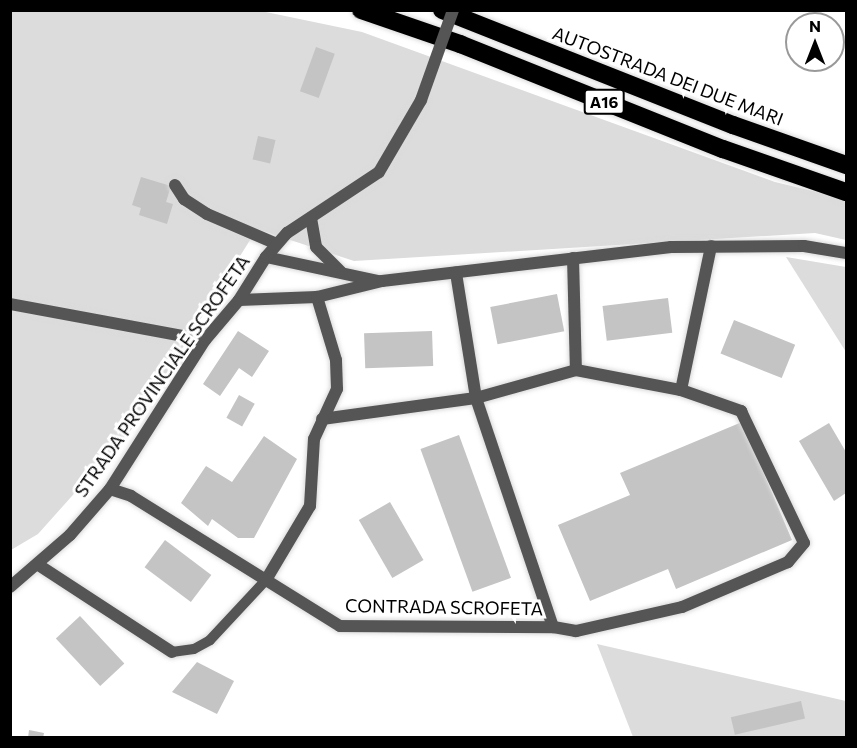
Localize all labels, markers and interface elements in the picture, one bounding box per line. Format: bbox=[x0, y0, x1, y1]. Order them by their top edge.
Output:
north arrow bbox=[785, 12, 845, 72]
text: N bbox=[809, 16, 821, 35]
street label: AUTOSTRADA DEI DUE MARI bbox=[550, 22, 786, 130]
road number: A16 bbox=[583, 89, 625, 115]
street label: STRADA PROVINCIALE SCROFETA bbox=[70, 251, 254, 501]
street label: CONTRADA SCROFETA bbox=[345, 594, 543, 620]

